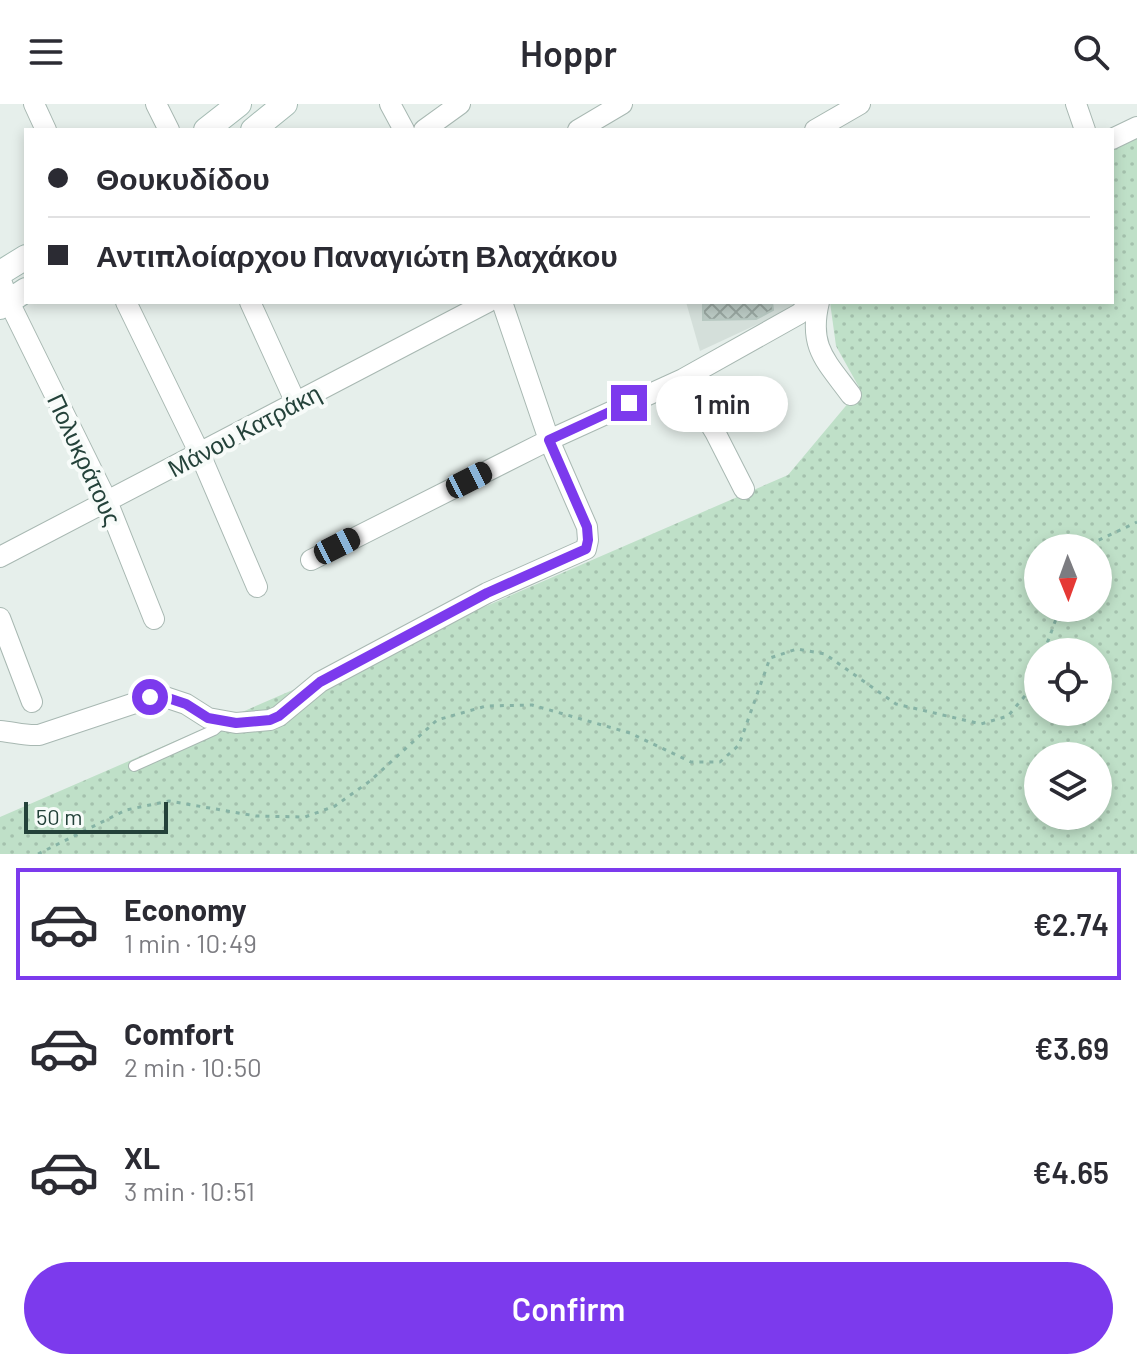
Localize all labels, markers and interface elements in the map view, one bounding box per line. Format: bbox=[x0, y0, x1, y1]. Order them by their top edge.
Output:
icon: menu bbox=[24, 30, 68, 74]
icon: search bbox=[1069, 30, 1113, 74]
text: Hoppr bbox=[520, 31, 617, 74]
text: Θουκυδίδου bbox=[96, 160, 270, 196]
text: Αντιπλοίαρχου Παναγιώτη Βλαχάκου bbox=[96, 237, 618, 273]
callout: 1 min bbox=[657, 375, 789, 431]
street label: Μάνου Κατράκη bbox=[163, 378, 325, 482]
route end bbox=[611, 385, 647, 421]
text: 1 min bbox=[694, 388, 750, 419]
street label: Πολυκράτους bbox=[42, 389, 128, 529]
car bbox=[442, 458, 496, 502]
car bbox=[310, 524, 364, 568]
north arrow bbox=[1024, 534, 1112, 622]
map controls bbox=[1024, 534, 1112, 830]
button: locate bbox=[1024, 638, 1112, 726]
route start bbox=[132, 679, 168, 715]
button: layers bbox=[1024, 742, 1112, 830]
scale bar bbox=[24, 798, 168, 834]
text: 50 m bbox=[36, 803, 82, 829]
icon: car bbox=[28, 888, 100, 960]
text: Economy bbox=[124, 891, 247, 927]
text: €2.74 bbox=[1033, 906, 1109, 942]
text: 1 min · 10:49 bbox=[124, 927, 257, 958]
icon: car bbox=[28, 1012, 100, 1084]
text: Comfort bbox=[124, 1015, 234, 1051]
text: €3.69 bbox=[1034, 1030, 1109, 1066]
text: 2 min · 10:50 bbox=[124, 1051, 262, 1082]
icon: car bbox=[28, 1136, 100, 1208]
text: XL bbox=[124, 1139, 160, 1175]
text: €4.65 bbox=[1032, 1154, 1109, 1190]
text: 3 min · 10:51 bbox=[124, 1175, 255, 1206]
button: Confirm bbox=[24, 1262, 1113, 1354]

